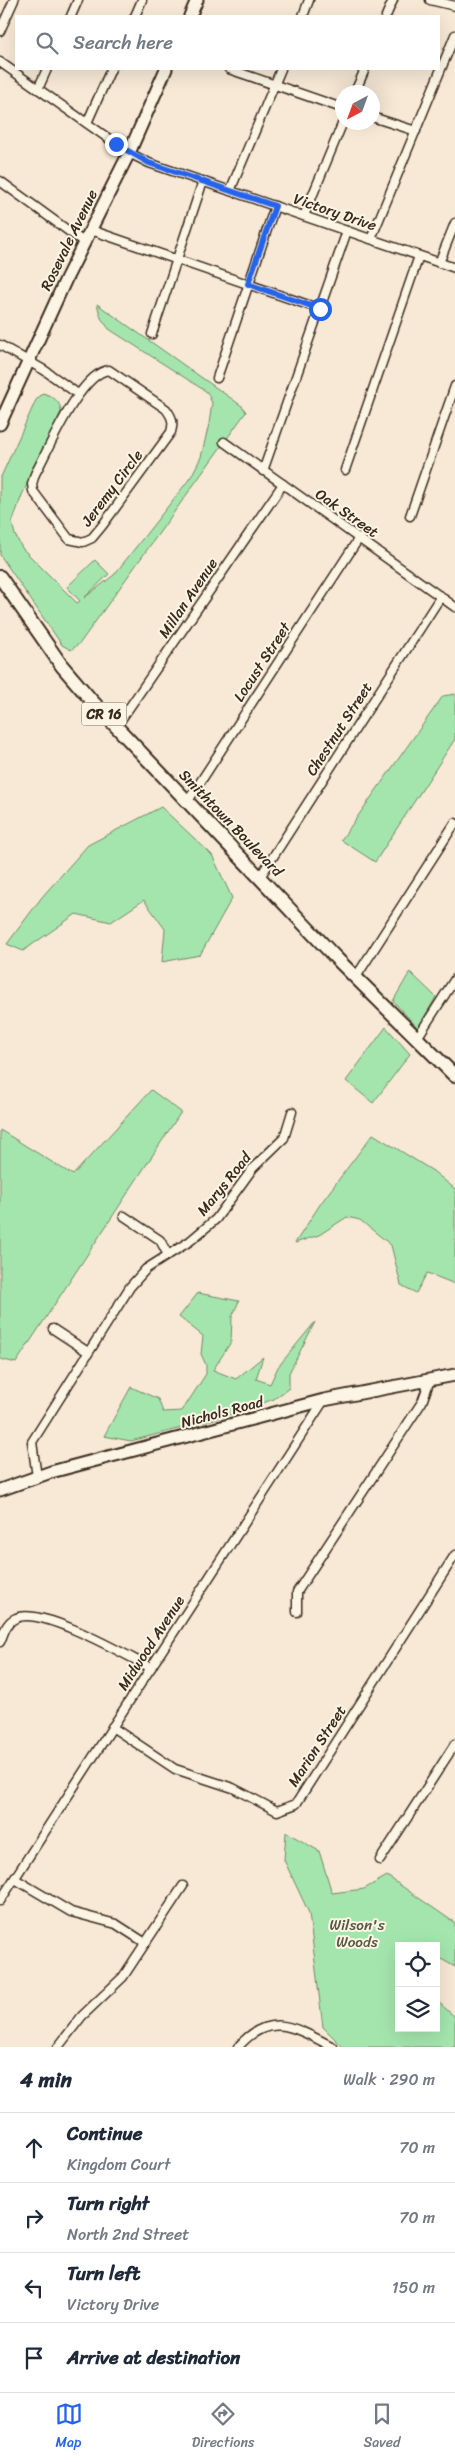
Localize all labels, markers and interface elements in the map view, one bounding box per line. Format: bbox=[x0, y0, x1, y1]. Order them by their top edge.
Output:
search box bbox=[15, 15, 440, 70]
text: Search here bbox=[73, 26, 173, 59]
icon: search bbox=[33, 29, 61, 57]
north arrow bbox=[335, 85, 380, 130]
route end bbox=[105, 133, 128, 156]
street label: Rosevale Avenue bbox=[33, 185, 105, 295]
street label: Victory Drive bbox=[290, 186, 380, 238]
route start bbox=[309, 298, 332, 321]
street label: Jeremy Circle bbox=[74, 444, 150, 533]
street label: Oak Street bbox=[310, 481, 385, 545]
street label: Millan Avenue bbox=[151, 552, 225, 644]
street label: Locust Street bbox=[226, 616, 298, 707]
street label: Chestnut Street bbox=[299, 676, 379, 781]
road number: CR 16 bbox=[82, 702, 126, 726]
street label: Smithtown Boulevard bbox=[172, 763, 290, 884]
street label: Marys Road bbox=[190, 1145, 259, 1222]
street label: Nichols Road bbox=[178, 1388, 267, 1435]
street label: Midwood Avenue bbox=[110, 1590, 192, 1696]
street label: Marion Street bbox=[281, 1700, 353, 1792]
park label: Wilson's Woods bbox=[329, 1912, 385, 1955]
map controls bbox=[395, 1942, 440, 2032]
button: locate bbox=[395, 1942, 440, 1987]
button: layers bbox=[395, 1987, 440, 2032]
text: 4 min bbox=[20, 2061, 72, 2099]
text: Walk · 290 m bbox=[343, 2065, 435, 2094]
text: Continue bbox=[67, 2117, 143, 2150]
text: 70 m bbox=[399, 2133, 435, 2162]
icon: ahead bbox=[20, 2134, 48, 2162]
text: Kingdom Court bbox=[67, 2150, 170, 2179]
text: Turn right bbox=[67, 2187, 149, 2220]
text: 70 m bbox=[399, 2203, 435, 2232]
icon: right bbox=[20, 2204, 48, 2232]
text: North 2nd Street bbox=[67, 2220, 189, 2249]
text: Turn left bbox=[67, 2257, 140, 2290]
text: 150 m bbox=[392, 2273, 435, 2302]
icon: left bbox=[20, 2274, 48, 2302]
text: Victory Drive bbox=[67, 2290, 159, 2319]
text: Arrive at destination bbox=[67, 2341, 240, 2374]
icon: arrive bbox=[20, 2344, 48, 2372]
tab: Map bbox=[55, 2400, 83, 2455]
tab: Directions bbox=[192, 2400, 254, 2455]
tab: Saved bbox=[364, 2400, 400, 2455]

